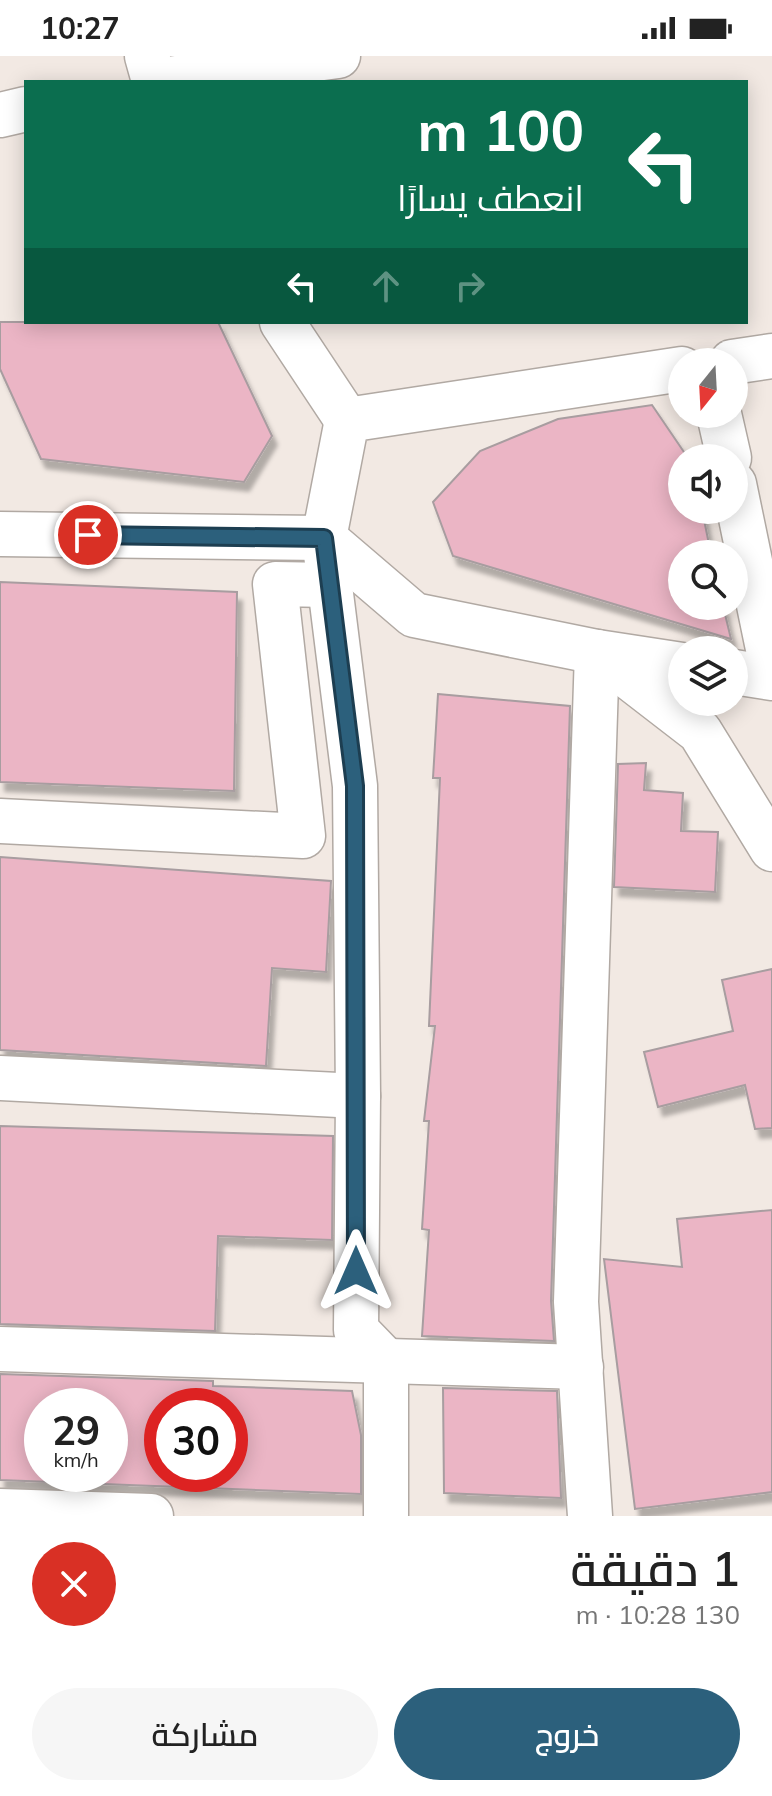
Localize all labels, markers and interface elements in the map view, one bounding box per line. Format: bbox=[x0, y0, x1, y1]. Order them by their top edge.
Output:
text: 10:27 bbox=[40, 9, 119, 47]
text: 100 m bbox=[417, 95, 584, 165]
icon: left bbox=[612, 112, 716, 216]
text: انعطف يسارًا bbox=[397, 175, 584, 220]
icon: left bbox=[280, 264, 324, 308]
icon: ahead bbox=[364, 264, 408, 308]
icon: right bbox=[448, 264, 492, 308]
north arrow bbox=[668, 348, 748, 428]
map controls bbox=[668, 348, 748, 716]
button: sound bbox=[668, 444, 748, 524]
pin bbox=[54, 501, 122, 569]
icon: arrive bbox=[66, 513, 110, 557]
button: search bbox=[668, 540, 748, 620]
button: layers bbox=[668, 636, 748, 716]
position arrow bbox=[314, 1229, 398, 1313]
speed limit sign: 30 bbox=[144, 1388, 248, 1492]
text: 29 bbox=[52, 1405, 100, 1455]
text: km/h bbox=[53, 1447, 99, 1472]
text: 1 دقيقة bbox=[571, 1538, 740, 1598]
button: close bbox=[32, 1542, 116, 1626]
text: 130 m · 10:28 bbox=[576, 1598, 740, 1631]
button: مشاركة bbox=[32, 1688, 378, 1780]
button: خروج bbox=[394, 1688, 740, 1780]

